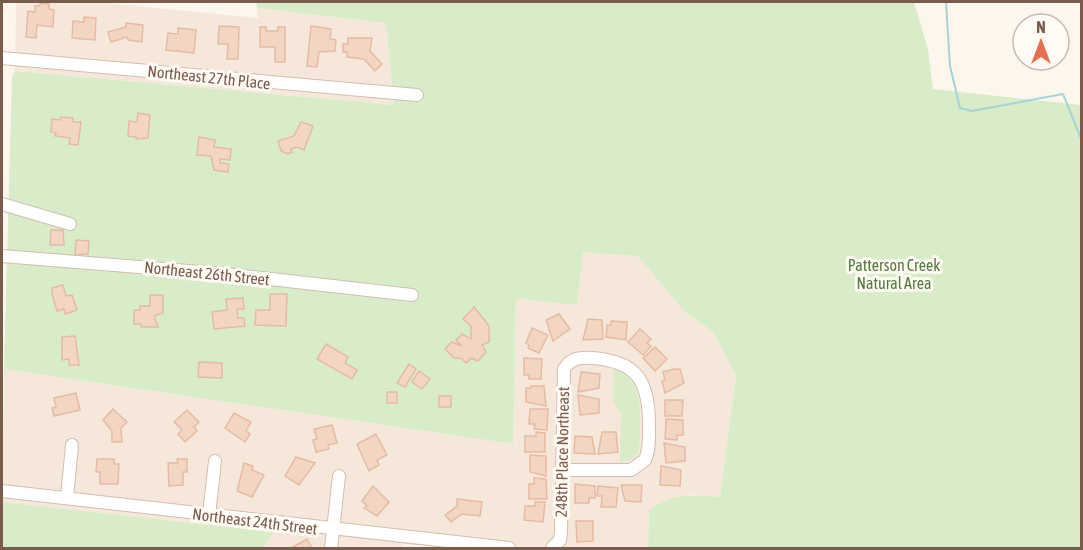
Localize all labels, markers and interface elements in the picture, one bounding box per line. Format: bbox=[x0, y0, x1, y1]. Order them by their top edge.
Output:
north arrow bbox=[1011, 12, 1071, 72]
text: N bbox=[1036, 18, 1046, 36]
street label: Northeast 27th Place bbox=[147, 62, 271, 92]
park label: Patterson Creek Natural Area bbox=[848, 256, 940, 292]
street label: Northeast 26th Street bbox=[144, 257, 271, 289]
street label: 248th Place Northeast bbox=[552, 386, 572, 518]
street label: Northeast 24th Street bbox=[191, 504, 319, 538]

